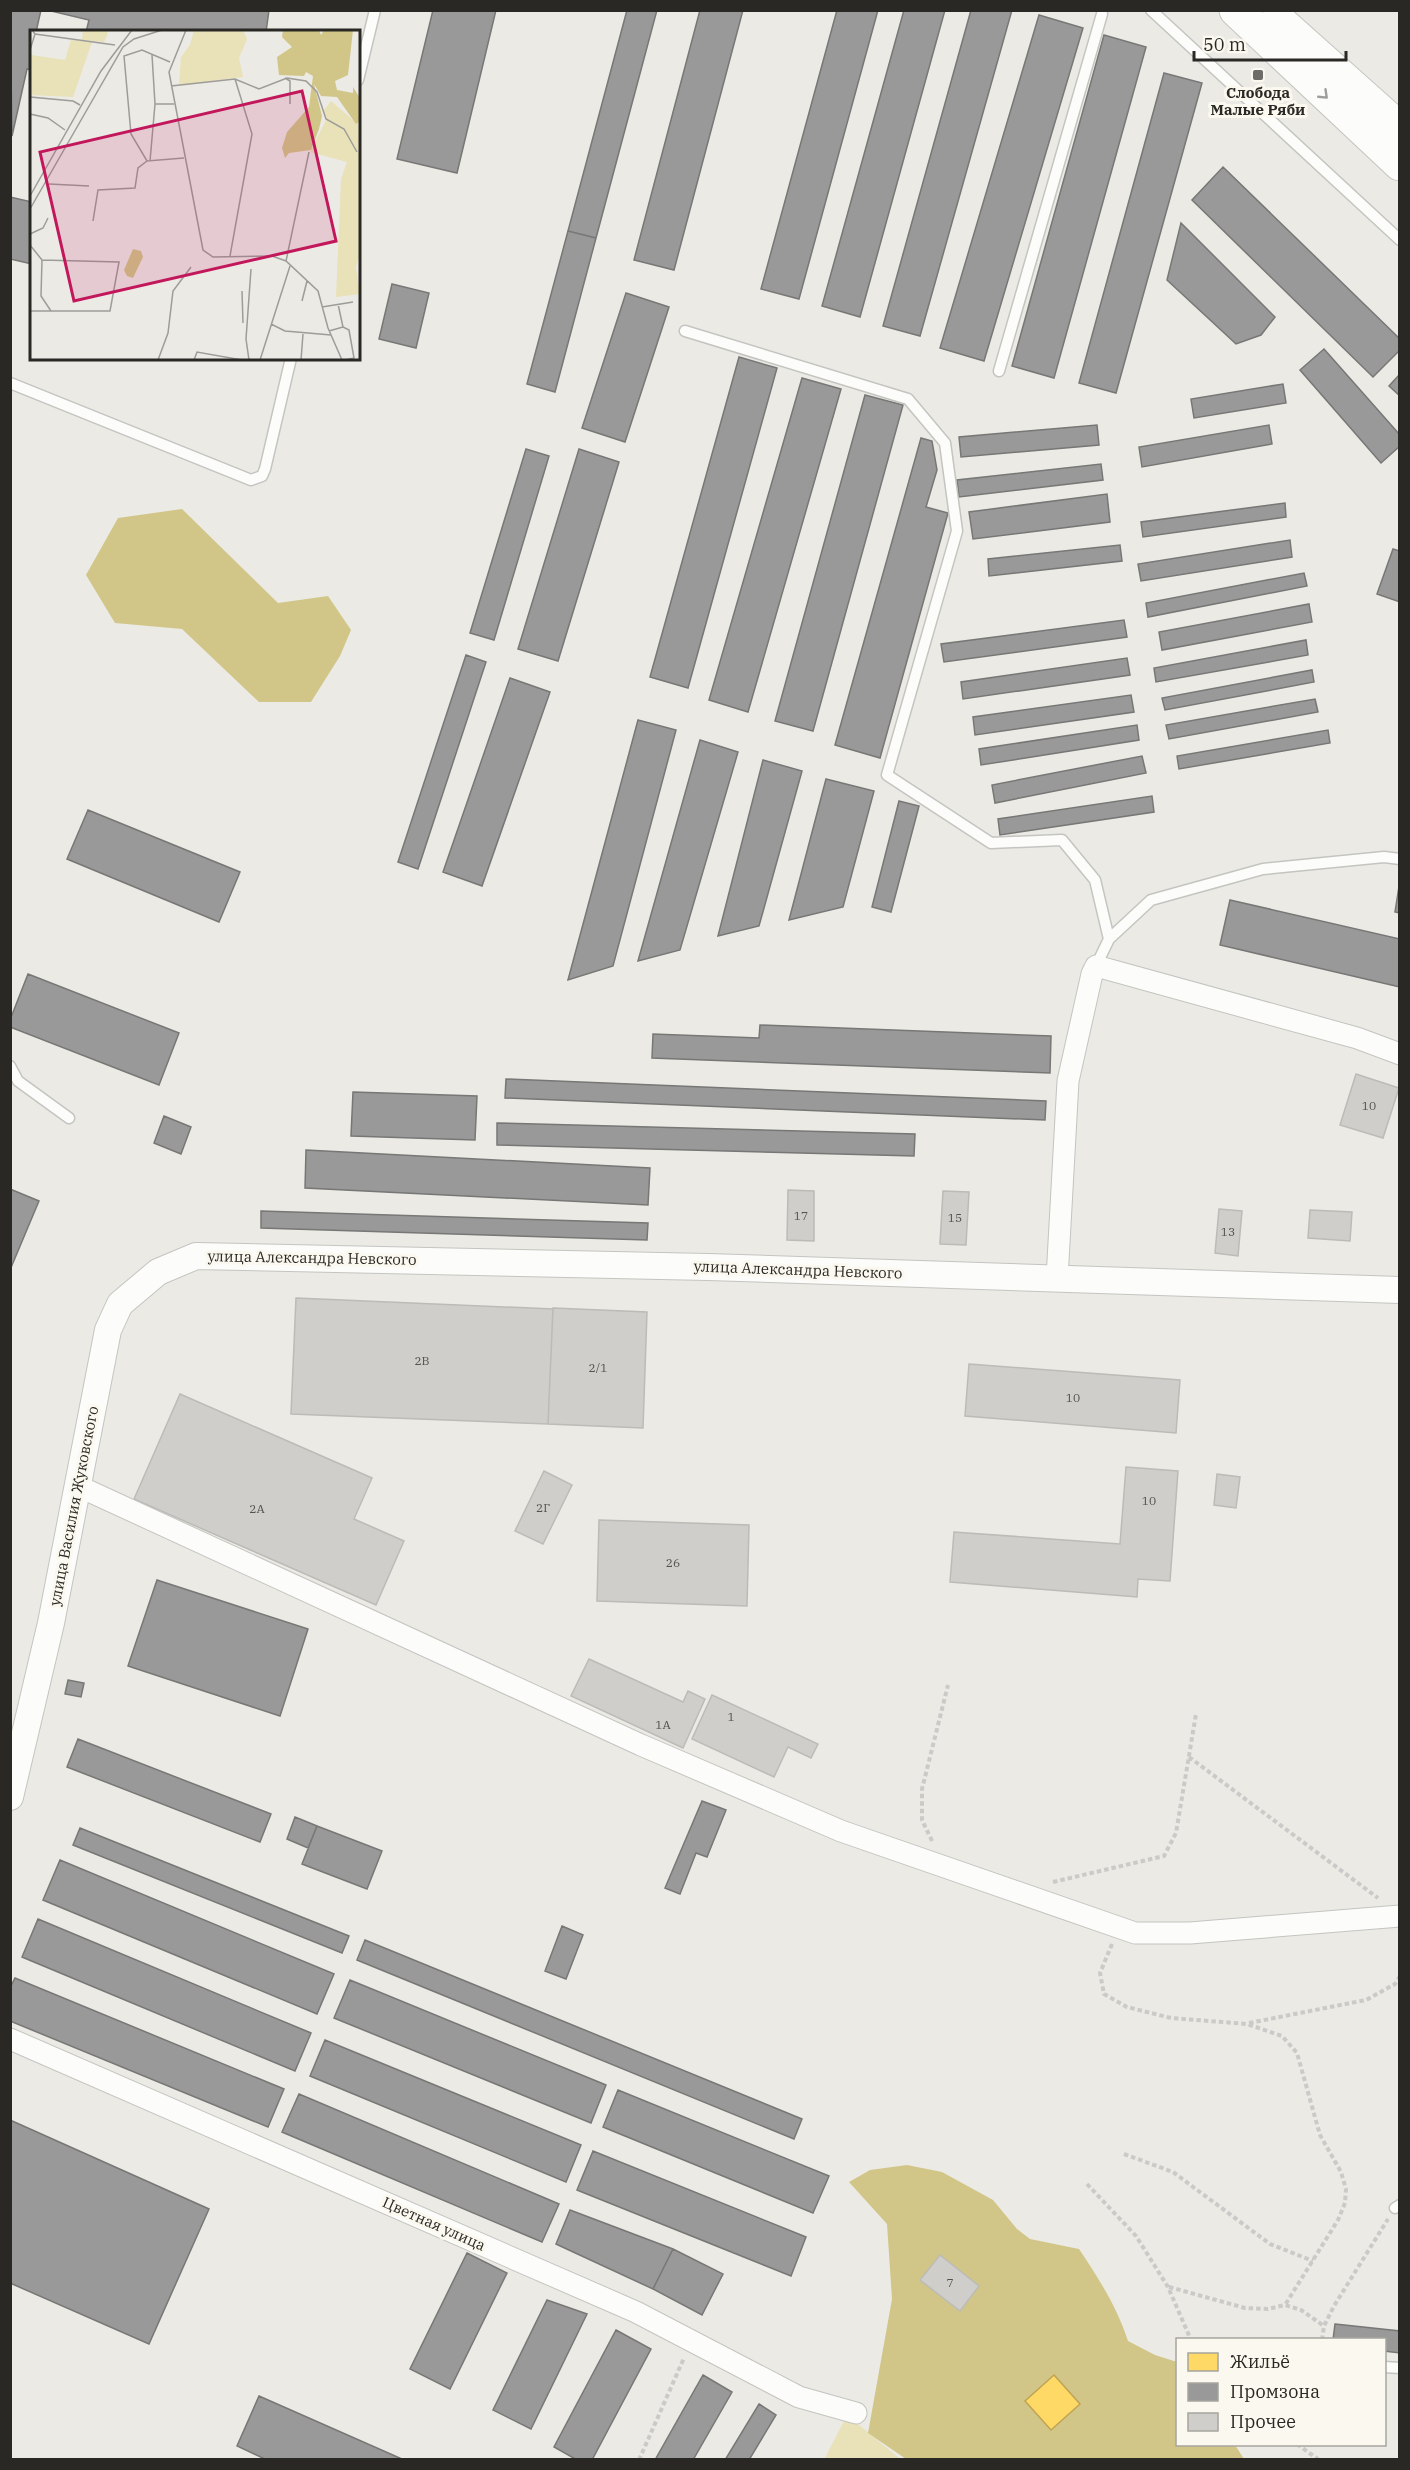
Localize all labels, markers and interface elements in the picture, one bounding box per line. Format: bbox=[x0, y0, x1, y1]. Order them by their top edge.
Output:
scale bar bbox=[1194, 24, 1346, 62]
inset map bbox=[30, 30, 360, 360]
text: 50 m bbox=[1203, 33, 1246, 56]
marker: Слобода Малые Ряби bbox=[1251, 68, 1265, 82]
place label: Слобода Малые Ряби bbox=[1211, 83, 1305, 119]
one-way arrow bbox=[1317, 87, 1328, 98]
house number: 10 bbox=[1362, 1098, 1376, 1113]
house number: 17 bbox=[794, 1208, 808, 1223]
house number: 15 bbox=[948, 1210, 962, 1225]
house number: 13 bbox=[1221, 1224, 1235, 1239]
street label: улица Александра Невского bbox=[207, 1246, 417, 1269]
street label: улица Александра Невского bbox=[693, 1256, 903, 1283]
house number: 2В bbox=[414, 1353, 430, 1368]
house number: 2/1 bbox=[589, 1360, 607, 1375]
house number: 10 bbox=[1066, 1390, 1080, 1405]
street label: улица Василия Жуковского bbox=[45, 1404, 102, 1607]
house number: 10 bbox=[1142, 1493, 1156, 1508]
house number: 2Г bbox=[536, 1500, 550, 1515]
house number: 2А bbox=[249, 1501, 265, 1516]
house number: 26 bbox=[666, 1555, 680, 1570]
house number: 1 bbox=[727, 1709, 735, 1724]
house number: 1А bbox=[655, 1717, 671, 1732]
street label: Цветная улица bbox=[380, 2192, 489, 2255]
house number: 7 bbox=[946, 2275, 954, 2290]
legend bbox=[1176, 2338, 1386, 2446]
text: Жильё bbox=[1230, 2350, 1290, 2373]
text: Промзона bbox=[1230, 2380, 1320, 2403]
text: Прочее bbox=[1230, 2410, 1296, 2433]

